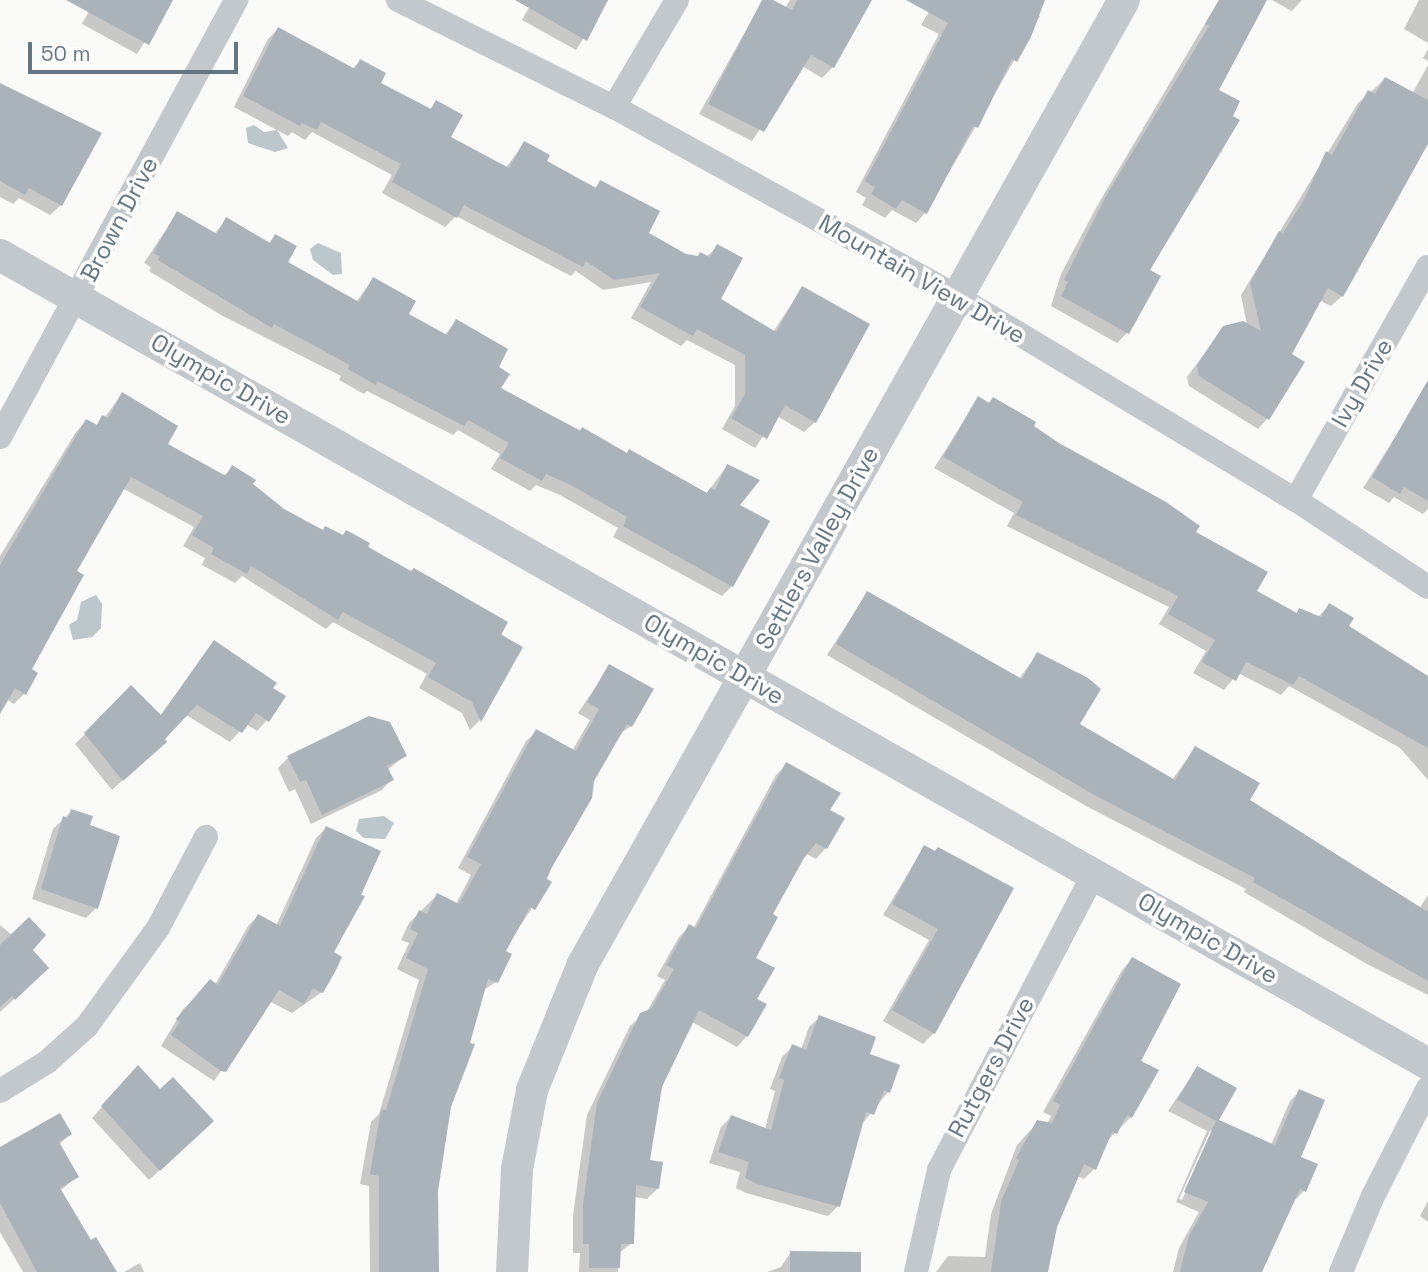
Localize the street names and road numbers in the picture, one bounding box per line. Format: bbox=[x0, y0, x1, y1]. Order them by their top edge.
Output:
street label: Brown Drive bbox=[74, 152, 164, 286]
street label: Mountain View Drive bbox=[814, 208, 1030, 350]
street label: Olympic Drive bbox=[146, 327, 296, 431]
street label: Ivy Drive bbox=[1325, 334, 1399, 432]
street label: Settlers Valley Drive bbox=[749, 442, 885, 654]
street label: Olympic Drive bbox=[639, 607, 789, 711]
street label: Olympic Drive bbox=[1133, 886, 1283, 990]
street label: Rutgers Drive bbox=[942, 992, 1040, 1142]

